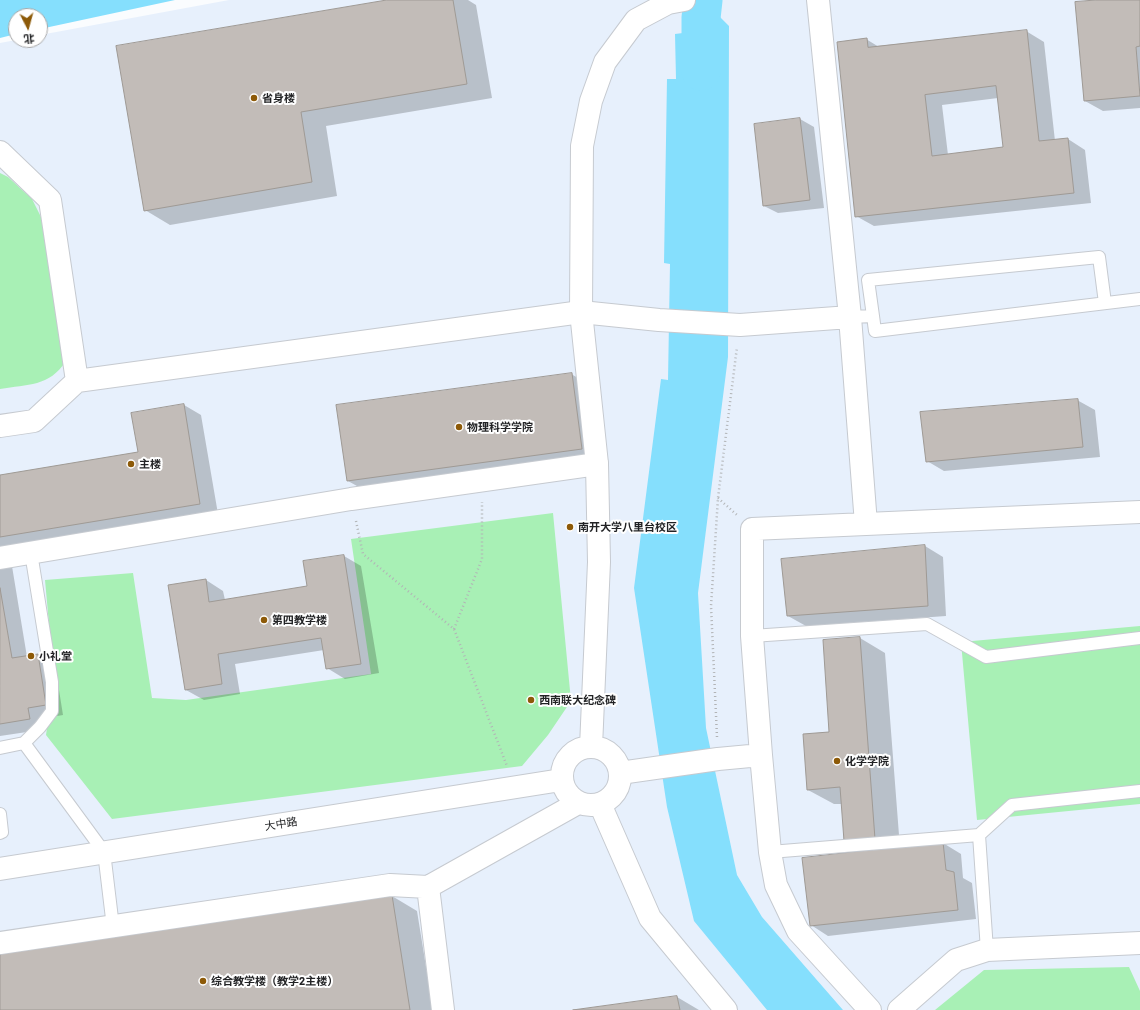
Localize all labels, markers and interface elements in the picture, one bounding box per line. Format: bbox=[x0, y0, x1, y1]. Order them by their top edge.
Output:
north arrow bbox=[8, 8, 48, 48]
text: 北 bbox=[23, 32, 35, 46]
place label: 省身楼 bbox=[262, 91, 295, 105]
marker: 省身楼 bbox=[249, 93, 259, 103]
place label: 物理科学学院 bbox=[467, 420, 533, 434]
marker: 物理科学学院 bbox=[454, 422, 464, 432]
place label: 主楼 bbox=[139, 457, 161, 471]
marker: 主楼 bbox=[126, 459, 136, 469]
place label: 南开大学八里台校区 bbox=[578, 520, 677, 534]
marker: 南开大学八里台校区 bbox=[565, 522, 575, 532]
place label: 第四教学楼 bbox=[272, 613, 327, 627]
marker: 第四教学楼 bbox=[259, 615, 269, 625]
place label: 小礼堂 bbox=[39, 649, 72, 663]
marker: 小礼堂 bbox=[26, 651, 36, 661]
place label: 西南联大纪念碑 bbox=[539, 693, 616, 707]
marker: 西南联大纪念碑 bbox=[526, 695, 536, 705]
place label: 化学学院 bbox=[845, 754, 889, 768]
marker: 化学学院 bbox=[832, 756, 842, 766]
street label: 大中路 bbox=[264, 815, 298, 833]
place label: 综合教学楼（教学2主楼） bbox=[211, 974, 338, 988]
marker: 综合教学楼（教学2主楼） bbox=[198, 976, 208, 986]

